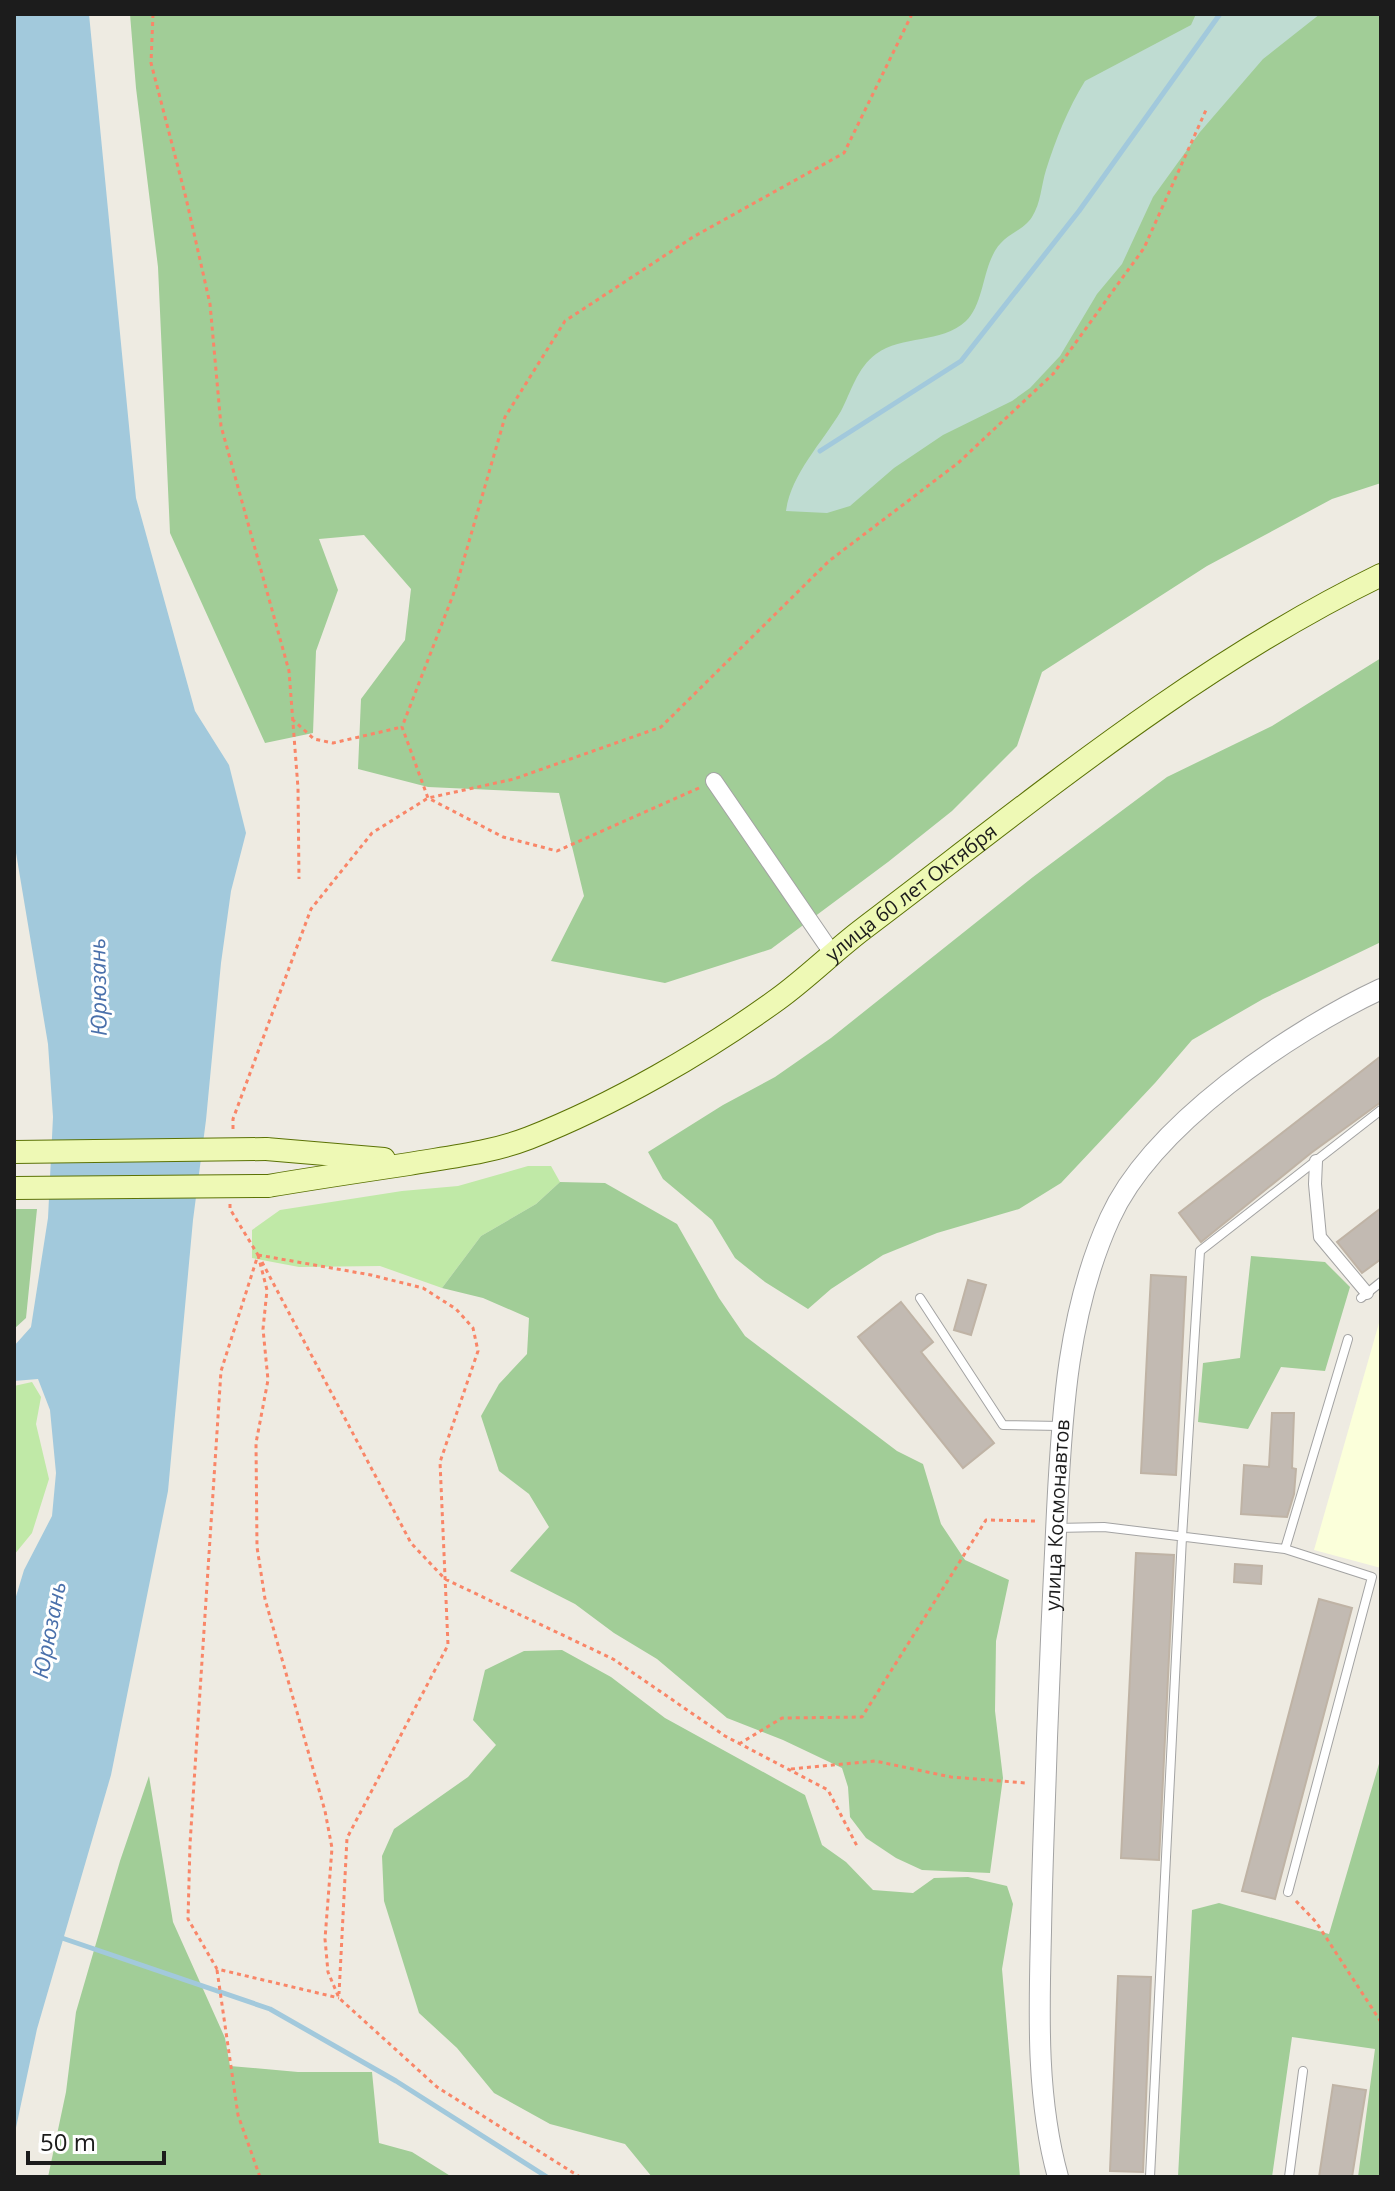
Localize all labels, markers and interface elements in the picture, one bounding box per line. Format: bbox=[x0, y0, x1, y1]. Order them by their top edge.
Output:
street label: улица 60 лет Октября bbox=[819, 817, 1002, 967]
water label: Юрюзань bbox=[81, 938, 113, 1036]
street label: улица Космонавтов bbox=[1038, 1418, 1076, 1611]
water label: Юрюзань bbox=[24, 1579, 72, 1681]
scale bar bbox=[28, 2115, 164, 2165]
text: 50 m bbox=[40, 2125, 96, 2158]

